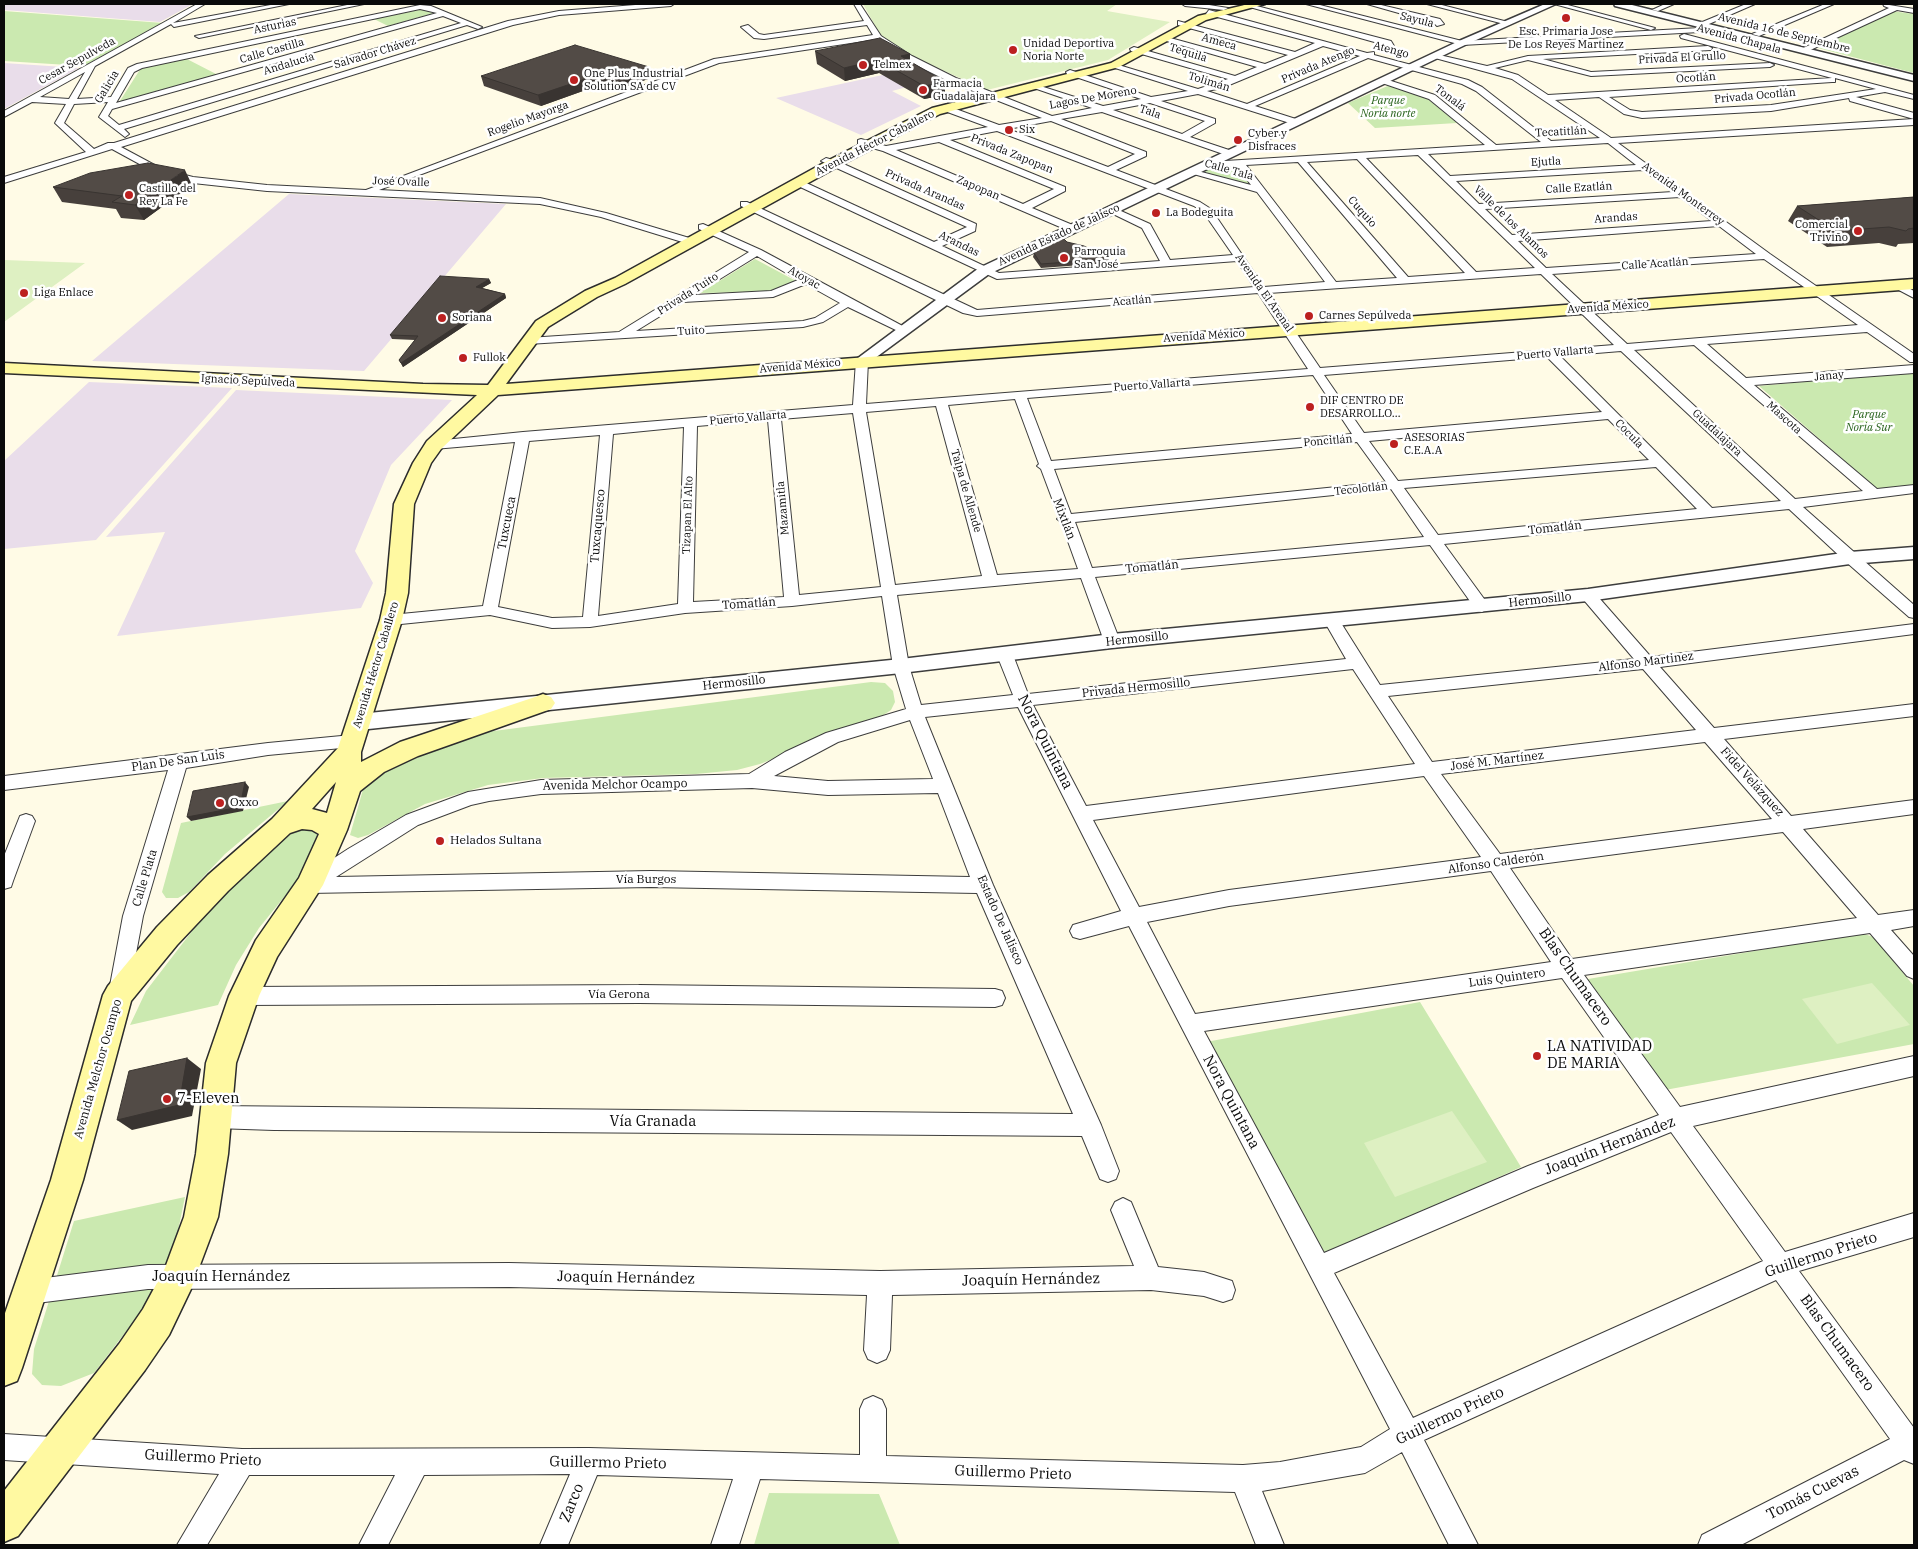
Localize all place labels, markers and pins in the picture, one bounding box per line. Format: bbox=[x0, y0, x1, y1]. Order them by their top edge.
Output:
marker: Esc. Primaria Jose De Los Reyes Martinez bbox=[1560, 12, 1572, 24]
place label: Esc. Primaria Jose De Los Reyes Martinez bbox=[1508, 25, 1624, 51]
place label: Unidad Deportiva Noria Norte bbox=[1023, 37, 1114, 63]
marker: Unidad Deportiva Noria Norte bbox=[1007, 44, 1019, 56]
place label: Telmex bbox=[873, 58, 911, 72]
marker: Telmex bbox=[857, 59, 869, 71]
place label: One Plus Industrial Solution SA de CV bbox=[584, 67, 683, 93]
marker: One Plus Industrial Solution SA de CV bbox=[568, 74, 580, 86]
place label: Farmacia Guadalajara bbox=[933, 77, 996, 103]
marker: Farmacia Guadalajara bbox=[917, 84, 929, 96]
place label: Six bbox=[1019, 123, 1035, 137]
marker: Six bbox=[1003, 124, 1015, 136]
place label: Cyber y Disfraces bbox=[1248, 127, 1296, 153]
marker: Cyber y Disfraces bbox=[1232, 134, 1244, 146]
place label: Castillo del Rey La Fe bbox=[139, 182, 196, 208]
marker: Castillo del Rey La Fe bbox=[123, 189, 135, 201]
place label: La Bodeguita bbox=[1166, 206, 1234, 220]
marker: La Bodeguita bbox=[1150, 207, 1162, 219]
place label: Comercial Triviño bbox=[1795, 218, 1848, 244]
marker: Comercial Triviño bbox=[1852, 225, 1864, 237]
place label: Parroquia San José bbox=[1074, 245, 1126, 271]
marker: Parroquia San José bbox=[1058, 252, 1070, 264]
place label: Liga Enlace bbox=[34, 286, 93, 300]
marker: Liga Enlace bbox=[18, 287, 30, 299]
place label: Carnes Sepúlveda bbox=[1319, 309, 1411, 323]
marker: Carnes Sepúlveda bbox=[1303, 310, 1315, 322]
place label: Soriana bbox=[452, 311, 492, 325]
marker: Soriana bbox=[436, 312, 448, 324]
place label: Fullok bbox=[473, 351, 506, 365]
marker: Fullok bbox=[457, 352, 469, 364]
place label: DIF CENTRO DE DESARROLLO… bbox=[1320, 394, 1403, 420]
marker: DIF CENTRO DE DESARROLLO… bbox=[1304, 401, 1316, 413]
place label: ASESORIAS C.E.A.A bbox=[1404, 431, 1465, 457]
marker: ASESORIAS C.E.A.A bbox=[1388, 438, 1400, 450]
place label: Oxxo bbox=[230, 796, 259, 810]
marker: Oxxo bbox=[214, 797, 226, 809]
place label: Helados Sultana bbox=[450, 834, 542, 848]
marker: Helados Sultana bbox=[434, 835, 446, 847]
place label: LA NATIVIDAD DE MARIA bbox=[1547, 1038, 1652, 1073]
marker: LA NATIVIDAD DE MARIA bbox=[1531, 1050, 1543, 1062]
place label: 7-Eleven bbox=[177, 1090, 240, 1108]
marker: 7-Eleven bbox=[161, 1093, 173, 1105]

